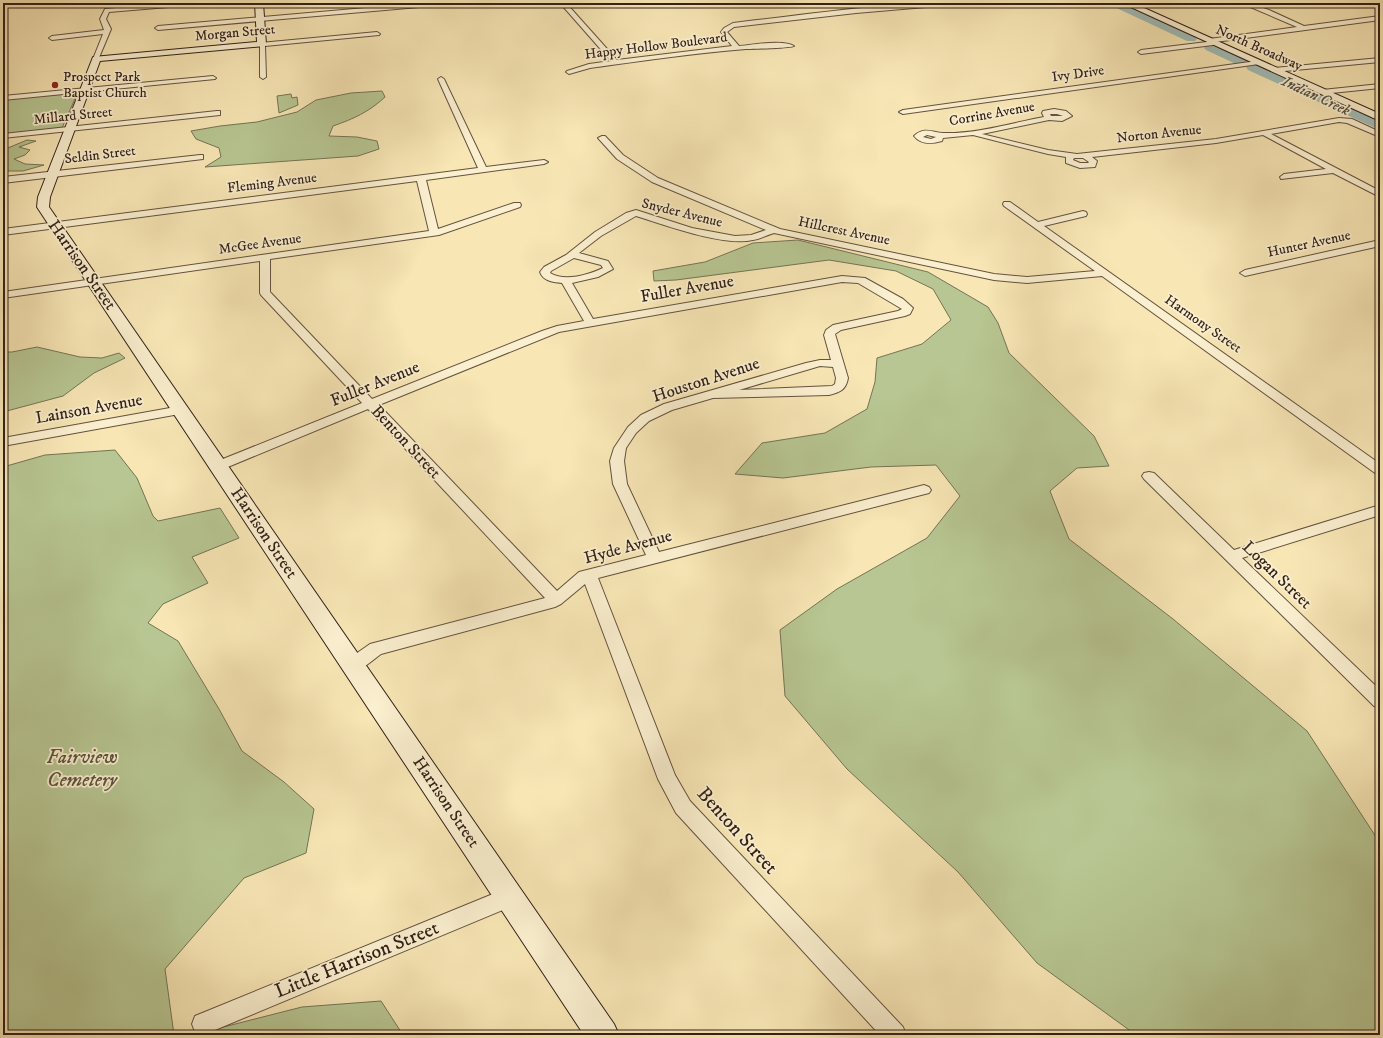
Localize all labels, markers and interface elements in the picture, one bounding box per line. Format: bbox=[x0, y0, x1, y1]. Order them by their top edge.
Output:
street label: Morgan Street bbox=[194, 20, 277, 45]
street label: North Broadway bbox=[1213, 21, 1306, 75]
street label: Happy Hollow Boulevard bbox=[584, 28, 728, 64]
street label: Ivy Drive bbox=[1051, 61, 1105, 87]
place label: Prospect Park Baptist Church bbox=[63, 68, 148, 102]
water label: Indian Creek bbox=[1278, 72, 1354, 120]
marker: Prospect Park Baptist Church bbox=[50, 80, 60, 90]
street label: Corrine Avenue bbox=[948, 98, 1036, 130]
street label: Millard Street bbox=[33, 103, 114, 129]
street label: Norton Avenue bbox=[1116, 121, 1202, 147]
street label: Seldin Street bbox=[63, 142, 137, 168]
street label: Fleming Avenue bbox=[226, 169, 318, 197]
street label: Snyder Avenue bbox=[640, 194, 724, 232]
street label: Hillcrest Avenue bbox=[796, 212, 892, 250]
street label: Harrison Street bbox=[43, 216, 122, 315]
street label: Hunter Avenue bbox=[1266, 226, 1352, 262]
street label: McGee Avenue bbox=[217, 229, 303, 259]
street label: Fuller Avenue bbox=[639, 270, 735, 308]
street label: Harmony Street bbox=[1161, 291, 1246, 358]
street label: Houston Avenue bbox=[650, 352, 762, 408]
street label: Fuller Avenue bbox=[327, 356, 423, 412]
street label: Lainson Avenue bbox=[34, 389, 144, 429]
street label: Benton Street bbox=[366, 400, 446, 484]
street label: Harrison Street bbox=[225, 483, 303, 583]
street label: Hyde Avenue bbox=[582, 525, 674, 569]
street label: Logan Street bbox=[1237, 536, 1317, 614]
park label: Fairview Cemetery bbox=[46, 745, 118, 793]
street label: Harrison Street bbox=[407, 752, 485, 852]
street label: Benton Street bbox=[691, 782, 783, 880]
street label: Little Harrison Street bbox=[271, 916, 443, 1004]

